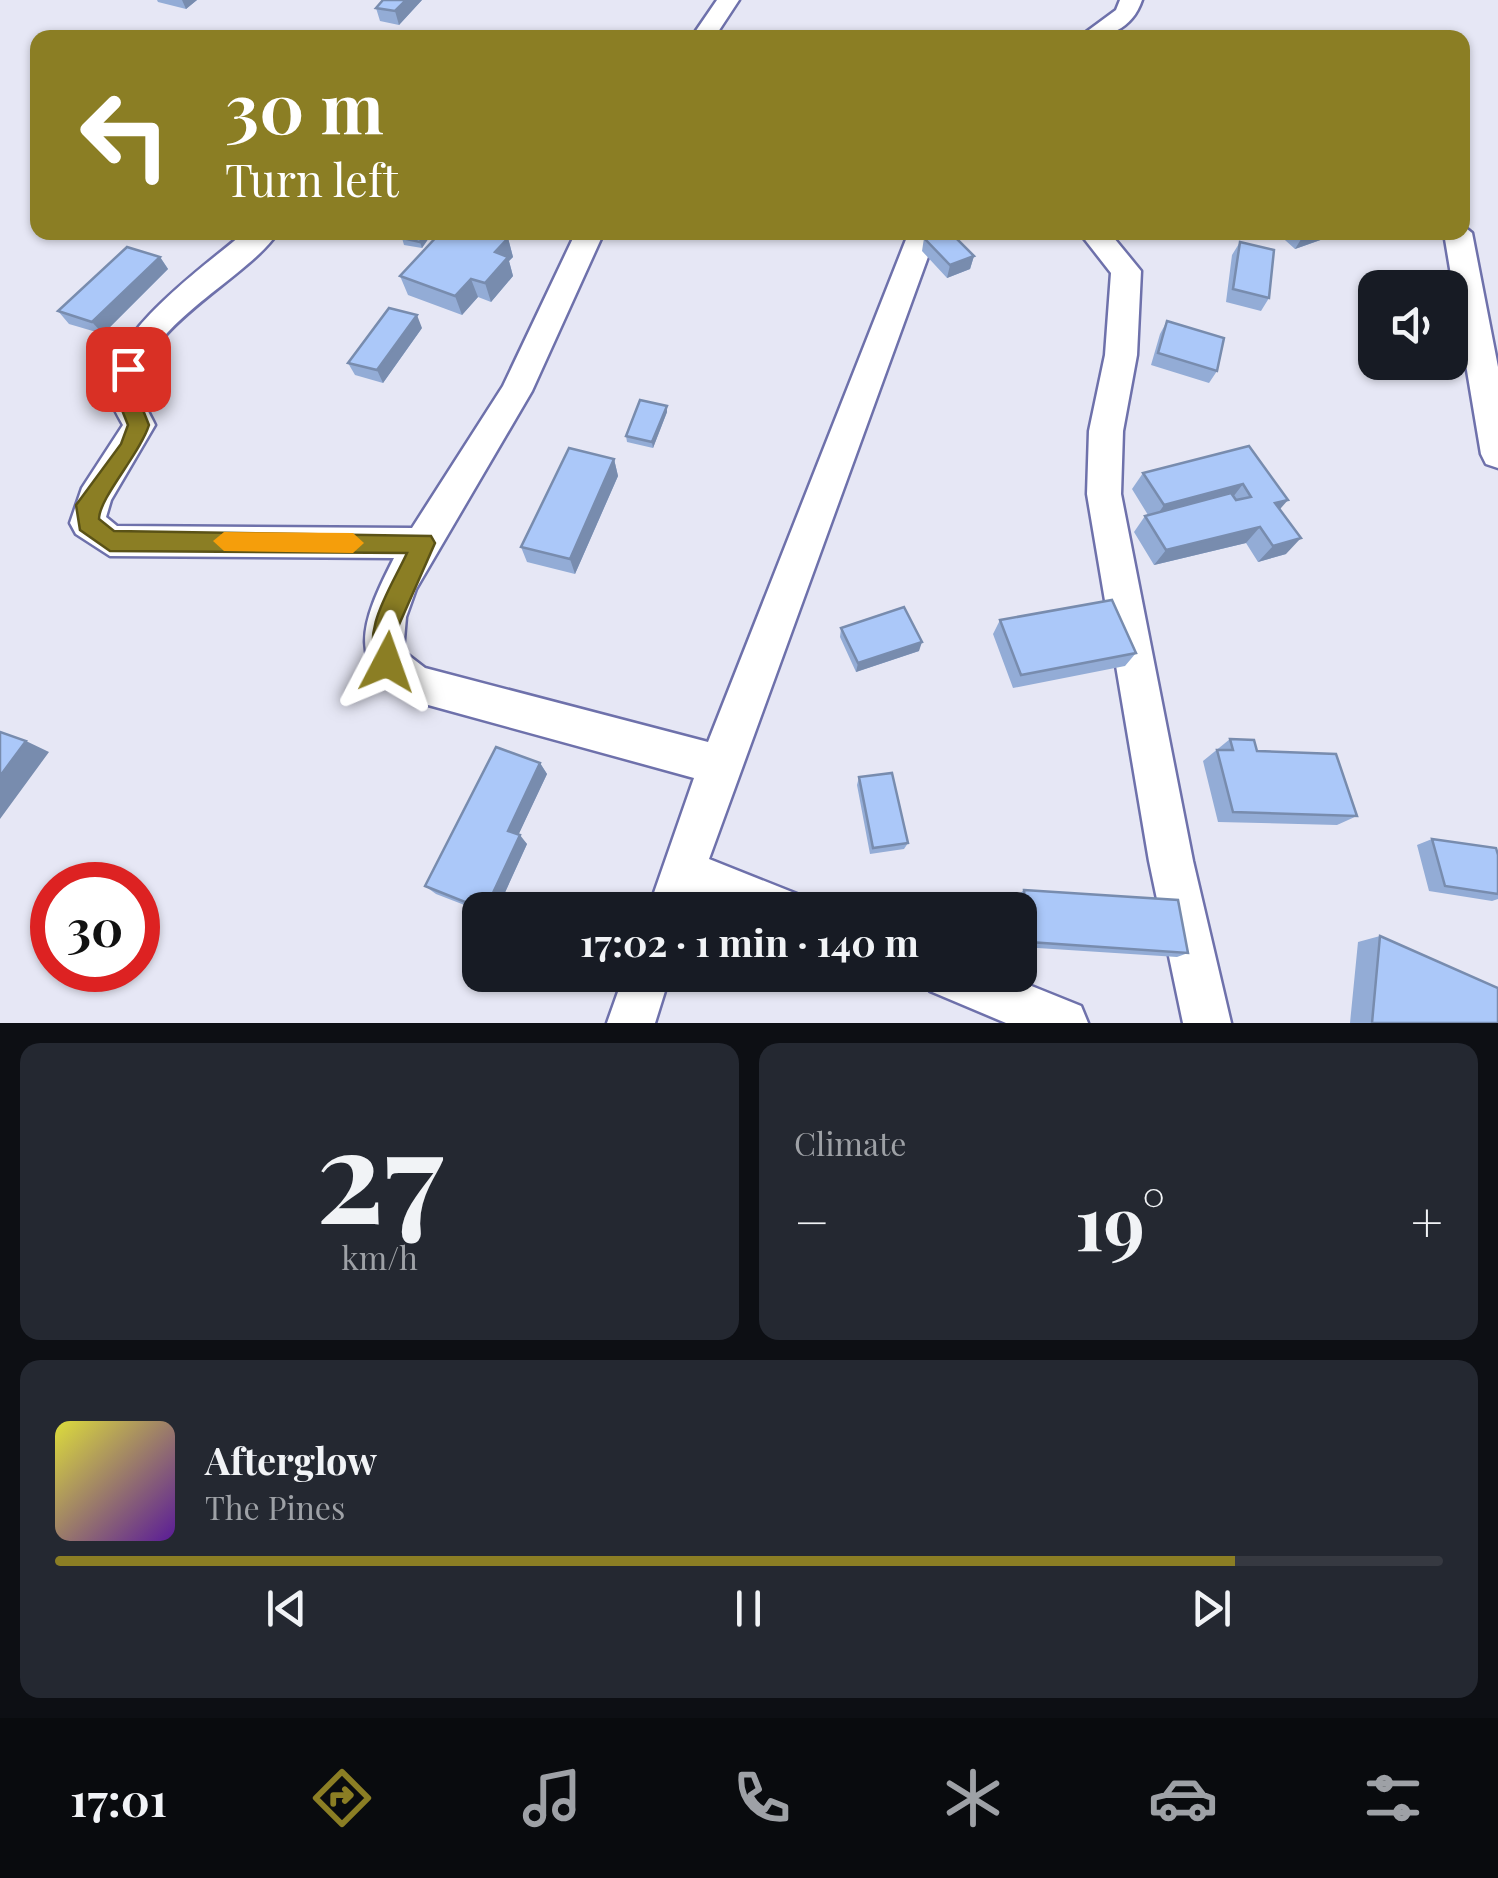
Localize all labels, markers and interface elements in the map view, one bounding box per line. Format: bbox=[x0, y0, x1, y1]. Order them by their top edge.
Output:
text: 30 m bbox=[225, 58, 384, 152]
icon: left bbox=[60, 70, 190, 200]
text: Turn left bbox=[225, 148, 399, 208]
map controls bbox=[1358, 270, 1468, 380]
button: sound bbox=[1358, 270, 1468, 380]
pin bbox=[86, 327, 171, 412]
icon: arrive bbox=[101, 342, 156, 397]
position arrow bbox=[335, 610, 439, 714]
speed limit sign: 30 bbox=[30, 862, 160, 992]
text: 17:02 · 1 min · 140 m bbox=[580, 916, 919, 967]
text: 27 bbox=[316, 1083, 443, 1257]
text: Climate bbox=[794, 1121, 906, 1164]
text: 19° bbox=[1075, 1170, 1165, 1270]
text: − bbox=[794, 1183, 830, 1257]
text: + bbox=[1411, 1183, 1443, 1257]
text: km/h bbox=[341, 1235, 418, 1278]
text: Afterglow bbox=[205, 1434, 377, 1485]
text: The Pines bbox=[205, 1485, 345, 1528]
icon: previous bbox=[259, 1581, 314, 1636]
icon: pause bbox=[721, 1581, 776, 1636]
icon: next bbox=[1184, 1581, 1239, 1636]
icon: directions bbox=[307, 1763, 377, 1833]
icon: music bbox=[517, 1763, 587, 1833]
icon: phone bbox=[727, 1763, 797, 1833]
icon: climate bbox=[938, 1763, 1008, 1833]
icon: car bbox=[1148, 1763, 1218, 1833]
icon: filters bbox=[1358, 1763, 1428, 1833]
text: 17:01 bbox=[70, 1768, 167, 1828]

